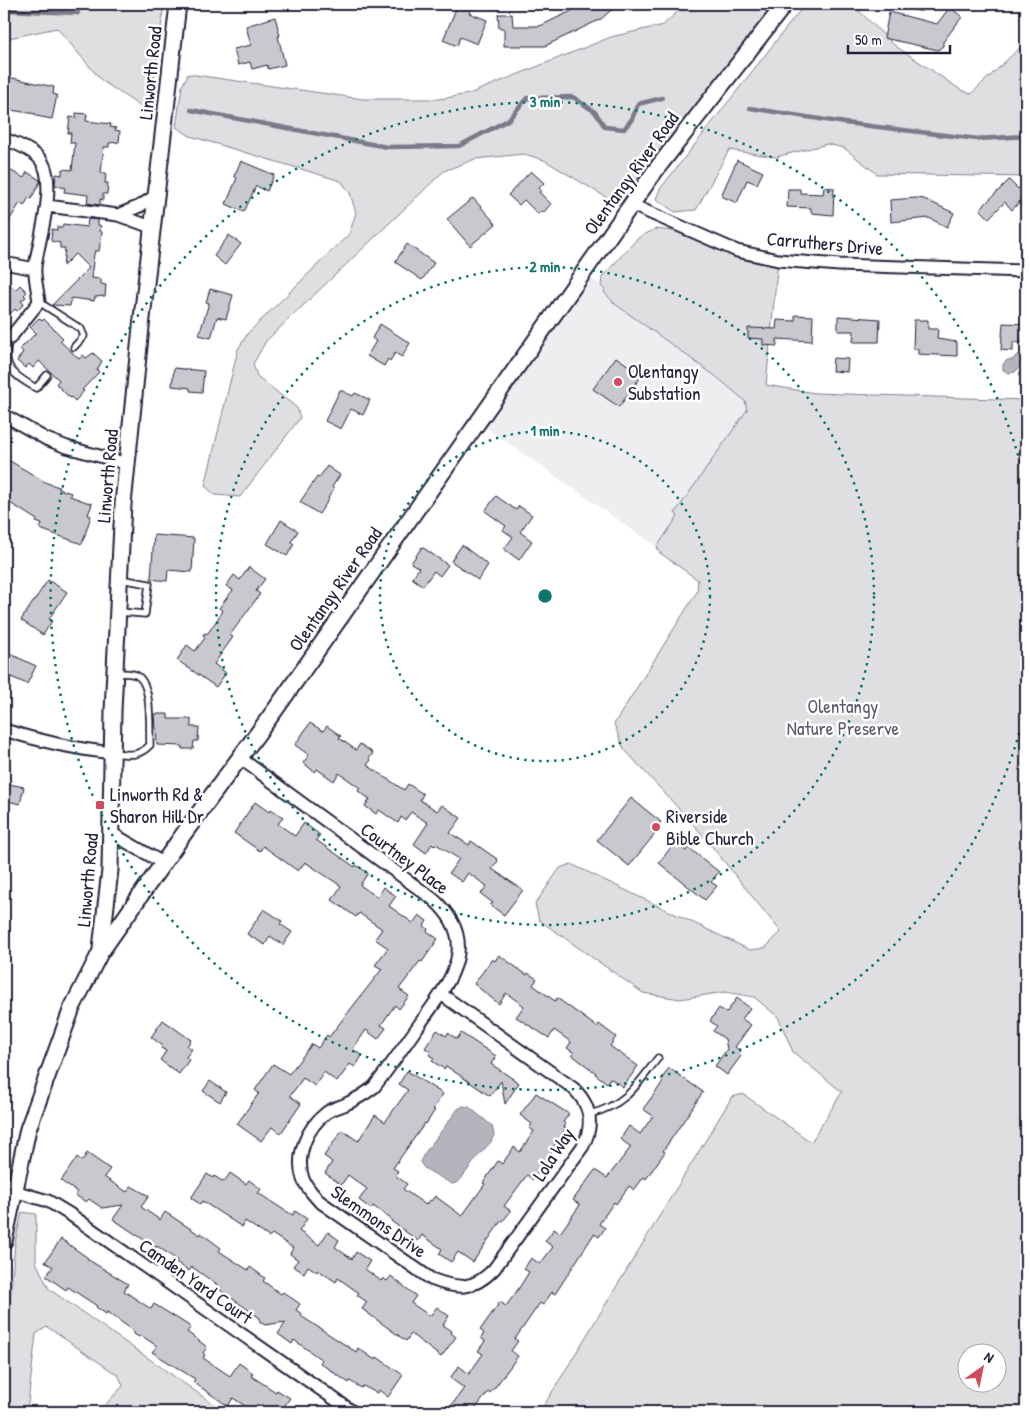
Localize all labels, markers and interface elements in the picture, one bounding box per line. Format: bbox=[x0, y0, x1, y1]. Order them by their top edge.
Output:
scale bar bbox=[848, 22, 950, 54]
street label: Linworth Road bbox=[132, 24, 168, 121]
text: 50 m bbox=[855, 29, 882, 50]
text: 3 min bbox=[530, 91, 560, 112]
street label: Olentangy River Road bbox=[578, 106, 685, 240]
street label: Carruthers Drive bbox=[766, 225, 885, 261]
text: 2 min bbox=[530, 256, 561, 277]
place label: Olentangy Substation bbox=[628, 358, 701, 406]
marker: Olentangy Substation bbox=[612, 376, 624, 388]
text: 1 min bbox=[530, 420, 560, 441]
street label: Linworth Road bbox=[90, 428, 124, 524]
street label: Olentangy River Road bbox=[282, 521, 388, 656]
centre of rings bbox=[536, 587, 554, 605]
park label: Olentangy Nature Preserve bbox=[787, 693, 900, 741]
place label: Linworth Rd & Sharon Hill Dr bbox=[110, 781, 205, 829]
marker: Linworth Rd & Sharon Hill Dr bbox=[94, 799, 106, 811]
place label: Riverside Bible Church bbox=[666, 803, 753, 851]
street label: Courtney Place bbox=[355, 816, 455, 900]
marker: Riverside Bible Church bbox=[650, 821, 662, 833]
street label: Linworth Road bbox=[70, 832, 104, 928]
street label: Lola Way bbox=[526, 1122, 580, 1186]
street label: Slemmons Drive bbox=[326, 1179, 432, 1264]
street label: Camden Yard Court bbox=[134, 1232, 258, 1330]
north arrow bbox=[958, 1344, 1008, 1394]
text: N bbox=[981, 1347, 998, 1367]

